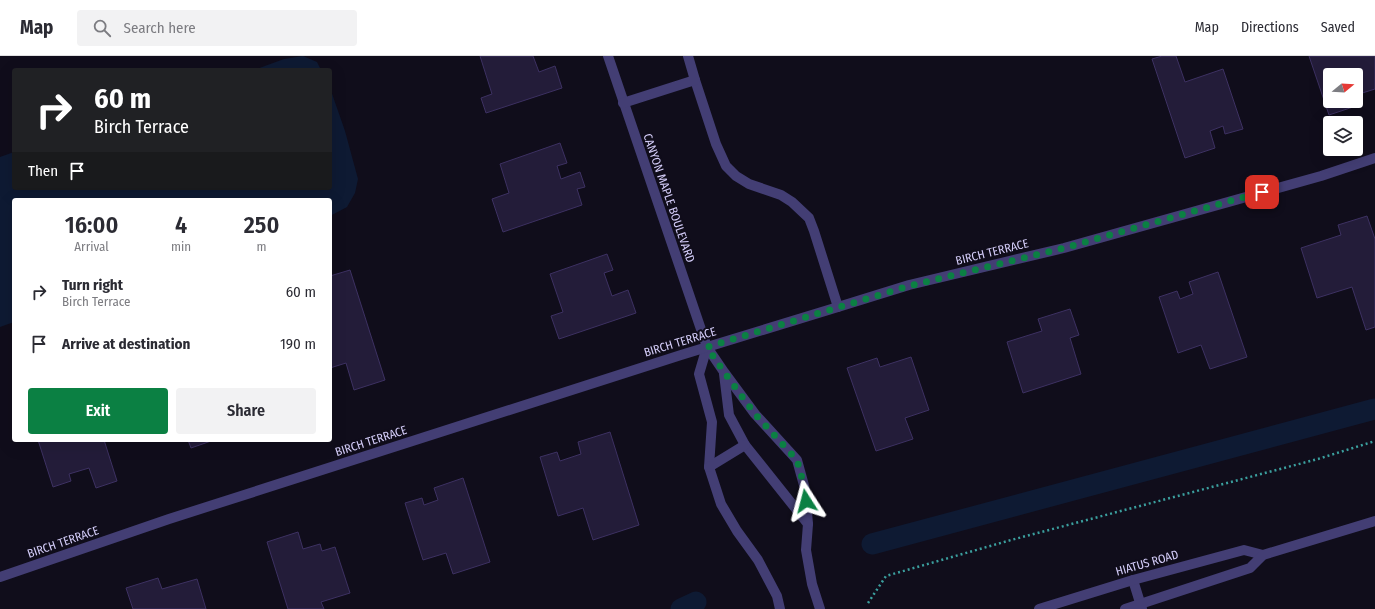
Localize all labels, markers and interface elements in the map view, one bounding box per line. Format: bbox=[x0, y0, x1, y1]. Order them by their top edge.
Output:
search box bbox=[77, 10, 357, 46]
text: Map bbox=[20, 16, 53, 39]
icon: search bbox=[91, 17, 113, 39]
text: Search here bbox=[123, 19, 196, 37]
text: Map bbox=[1195, 19, 1219, 36]
text: Directions bbox=[1241, 19, 1299, 36]
text: Saved bbox=[1321, 19, 1355, 36]
north arrow bbox=[1323, 68, 1363, 108]
map controls bbox=[1323, 68, 1363, 156]
text: 60 m bbox=[94, 82, 151, 115]
icon: right bbox=[28, 84, 80, 136]
text: Birch Terrace bbox=[94, 116, 189, 138]
button: layers bbox=[1323, 116, 1363, 156]
street label: CANYON MAPLE BOULEVARD bbox=[640, 132, 698, 264]
icon: arrive bbox=[66, 160, 88, 182]
text: Then bbox=[28, 162, 58, 180]
pin bbox=[1245, 175, 1279, 209]
icon: arrive bbox=[1251, 181, 1273, 203]
text: 16:00 bbox=[65, 211, 118, 239]
text: 4 bbox=[175, 211, 187, 239]
text: 250 bbox=[244, 211, 279, 239]
street label: BIRCH TERRACE bbox=[954, 236, 1030, 268]
text: Arrival bbox=[74, 239, 109, 254]
text: min bbox=[171, 239, 191, 254]
text: m bbox=[257, 239, 267, 254]
text: Turn right bbox=[62, 276, 123, 294]
icon: right bbox=[28, 281, 50, 303]
text: 60 m bbox=[286, 283, 316, 301]
text: Birch Terrace bbox=[62, 294, 131, 309]
street label: BIRCH TERRACE bbox=[642, 324, 718, 360]
icon: arrive bbox=[28, 333, 50, 355]
text: Arrive at destination bbox=[62, 335, 190, 353]
text: 190 m bbox=[280, 335, 316, 353]
button: Exit bbox=[28, 388, 168, 434]
button: Share bbox=[176, 388, 316, 434]
street label: BIRCH TERRACE bbox=[333, 423, 409, 459]
position arrow bbox=[785, 480, 827, 522]
street label: BIRCH TERRACE bbox=[25, 523, 101, 561]
street label: HIATUS ROAD bbox=[1114, 547, 1180, 579]

